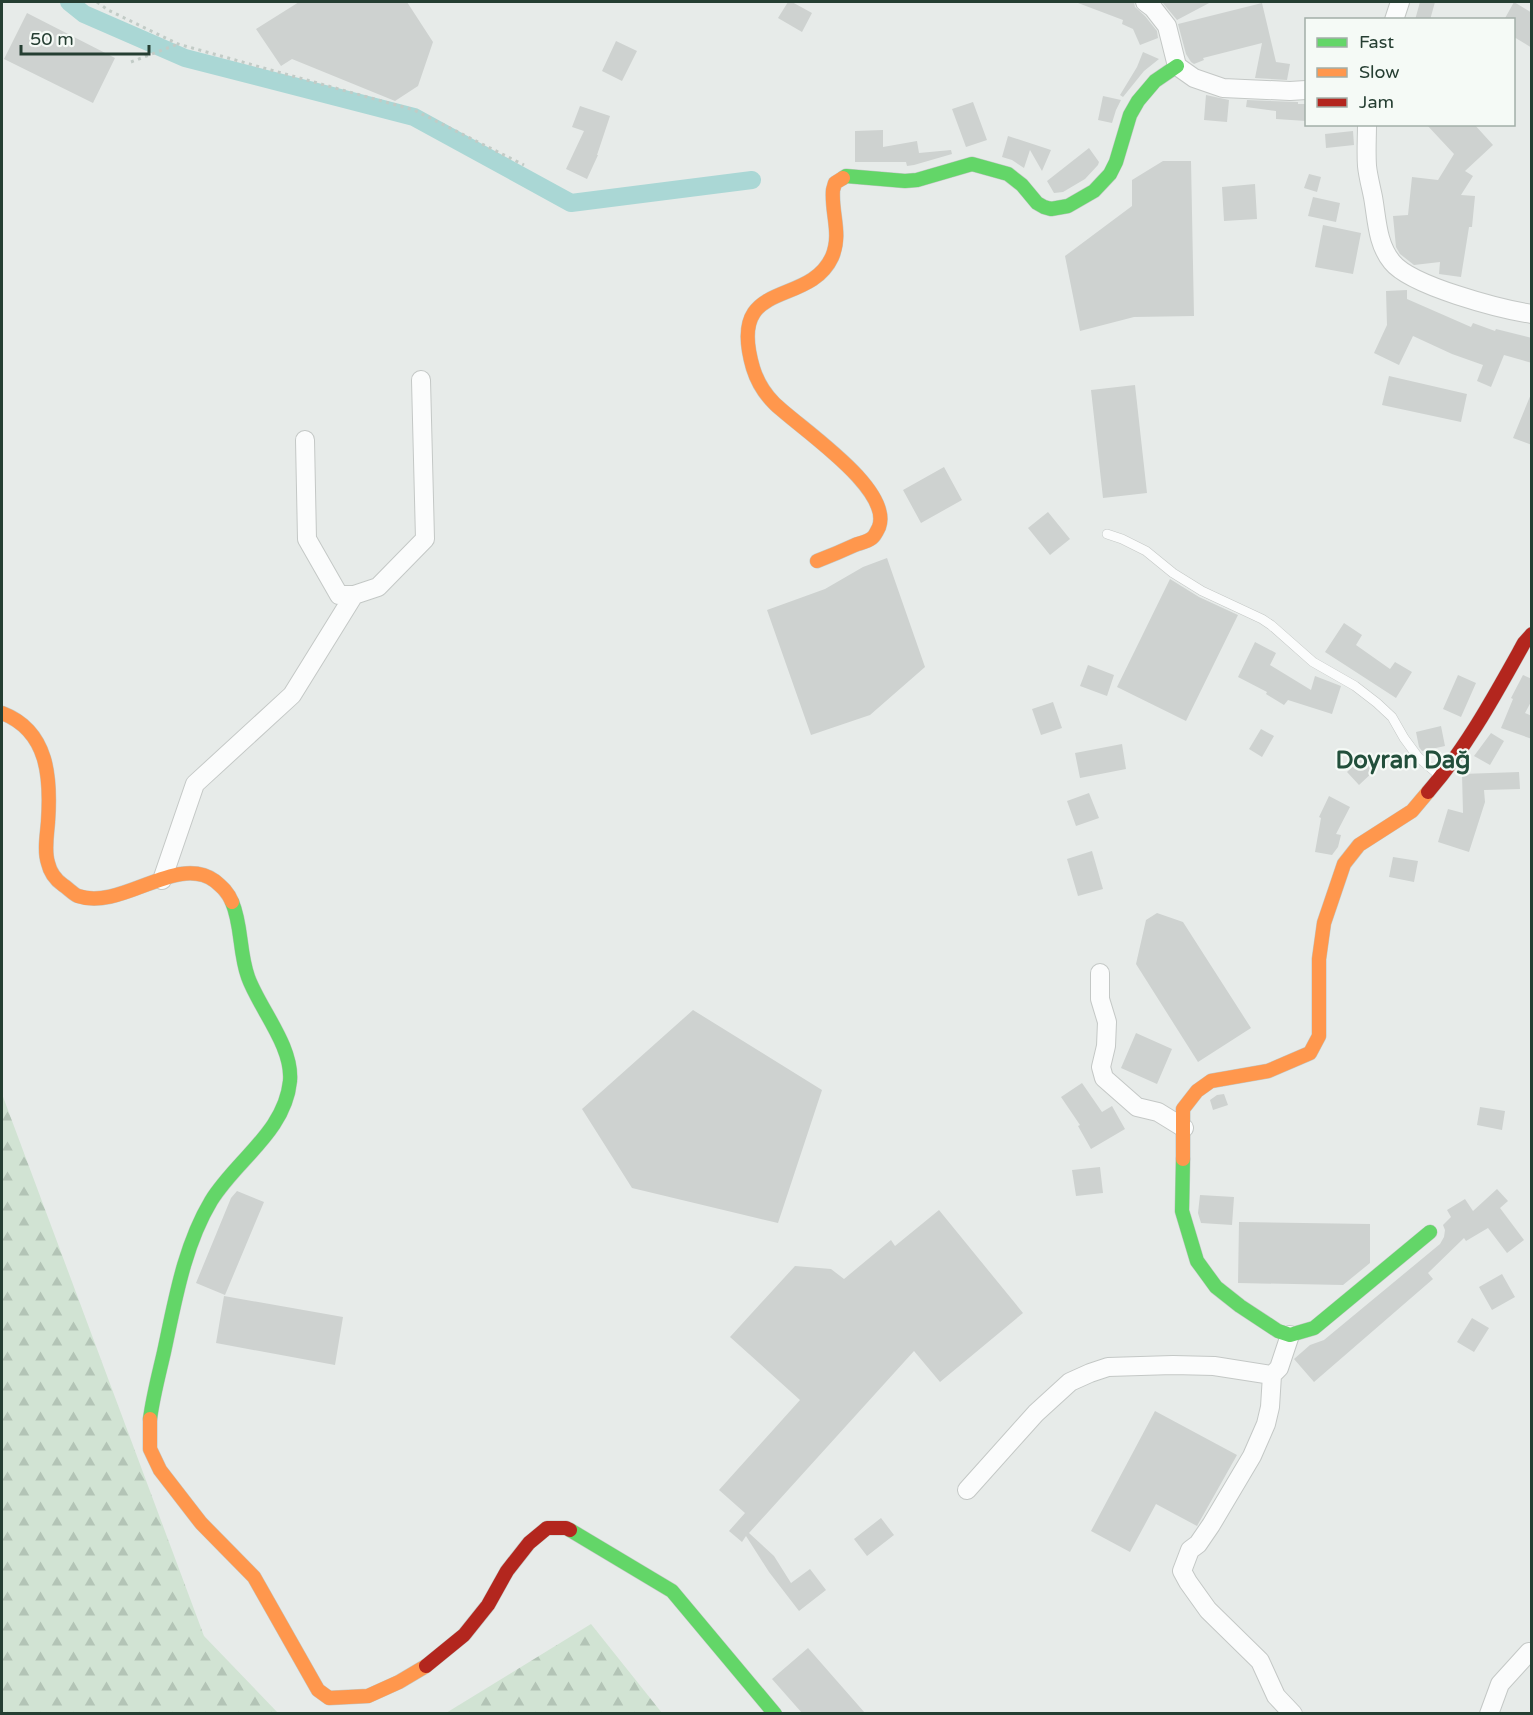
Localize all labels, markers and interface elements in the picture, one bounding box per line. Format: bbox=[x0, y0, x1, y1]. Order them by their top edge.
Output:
scale bar bbox=[21, 18, 148, 56]
legend bbox=[1305, 18, 1515, 126]
text: 50 m bbox=[30, 28, 74, 50]
text: Fast bbox=[1359, 31, 1394, 53]
text: Slow bbox=[1359, 61, 1400, 83]
text: Jam bbox=[1359, 91, 1394, 113]
district label: Doyran Dağ bbox=[1336, 746, 1470, 775]

